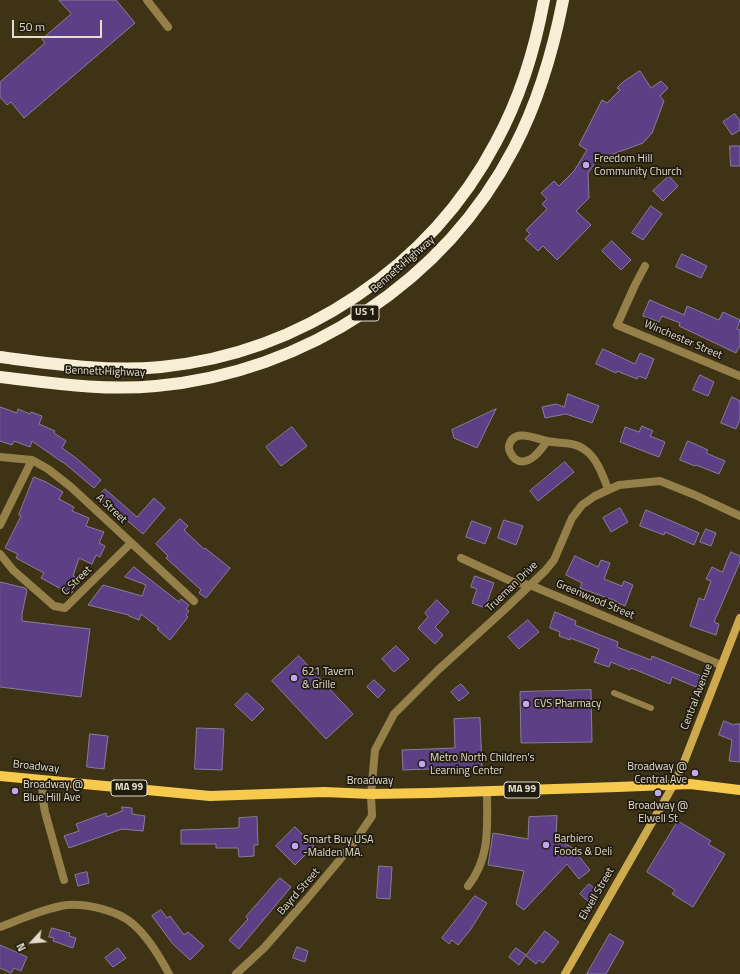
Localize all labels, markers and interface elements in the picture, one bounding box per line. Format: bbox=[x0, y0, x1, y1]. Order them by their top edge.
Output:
scale bar bbox=[14, 12, 104, 38]
text: 50 m bbox=[19, 17, 45, 36]
place label: Freedom Hill Community Church bbox=[594, 152, 682, 178]
marker: Freedom Hill Community Church bbox=[581, 160, 591, 170]
street label: Bennett Highway bbox=[368, 234, 438, 296]
road number: US 1 bbox=[351, 305, 379, 321]
street label: Winchester Street bbox=[642, 318, 724, 362]
street label: Bennett Highway bbox=[65, 364, 145, 380]
street label: A Street bbox=[93, 491, 129, 527]
street label: Trueman Drive bbox=[483, 559, 541, 615]
street label: C Street bbox=[59, 563, 95, 599]
street label: Greenwood Street bbox=[554, 578, 636, 622]
street label: Central Avenue bbox=[678, 662, 716, 732]
place label: 621 Tavern & Grille bbox=[302, 665, 354, 691]
marker: 621 Tavern & Grille bbox=[289, 673, 299, 683]
place label: CVS Pharmacy bbox=[534, 697, 601, 711]
marker: CVS Pharmacy bbox=[521, 699, 531, 709]
place label: Metro North Children's Learning Center bbox=[430, 751, 535, 777]
street label: Broadway bbox=[12, 758, 60, 776]
marker: Metro North Children's Learning Center bbox=[417, 759, 427, 769]
place label: Broadway @ Central Ave bbox=[627, 760, 687, 786]
marker: Broadway @ Central Ave bbox=[690, 768, 700, 778]
street label: Broadway bbox=[347, 774, 393, 788]
place label: Broadway @ Blue Hill Ave bbox=[23, 778, 83, 804]
road number: MA 99 bbox=[111, 780, 147, 796]
road number: MA 99 bbox=[504, 782, 540, 798]
marker: Broadway @ Blue Hill Ave bbox=[10, 786, 20, 796]
marker: Broadway @ Elwell St bbox=[653, 788, 663, 798]
place label: Broadway @ Elwell St bbox=[628, 799, 688, 825]
place label: Barbiero Foods & Deli bbox=[554, 832, 612, 858]
place label: Smart Buy USA -Malden MA. bbox=[303, 833, 374, 859]
marker: Barbiero Foods & Deli bbox=[541, 840, 551, 850]
marker: Smart Buy USA -Malden MA. bbox=[290, 841, 300, 851]
street label: Elwell Street bbox=[577, 865, 617, 923]
street label: Bayrd Street bbox=[275, 866, 323, 918]
north arrow bbox=[12, 922, 52, 962]
text: N bbox=[12, 940, 30, 954]

